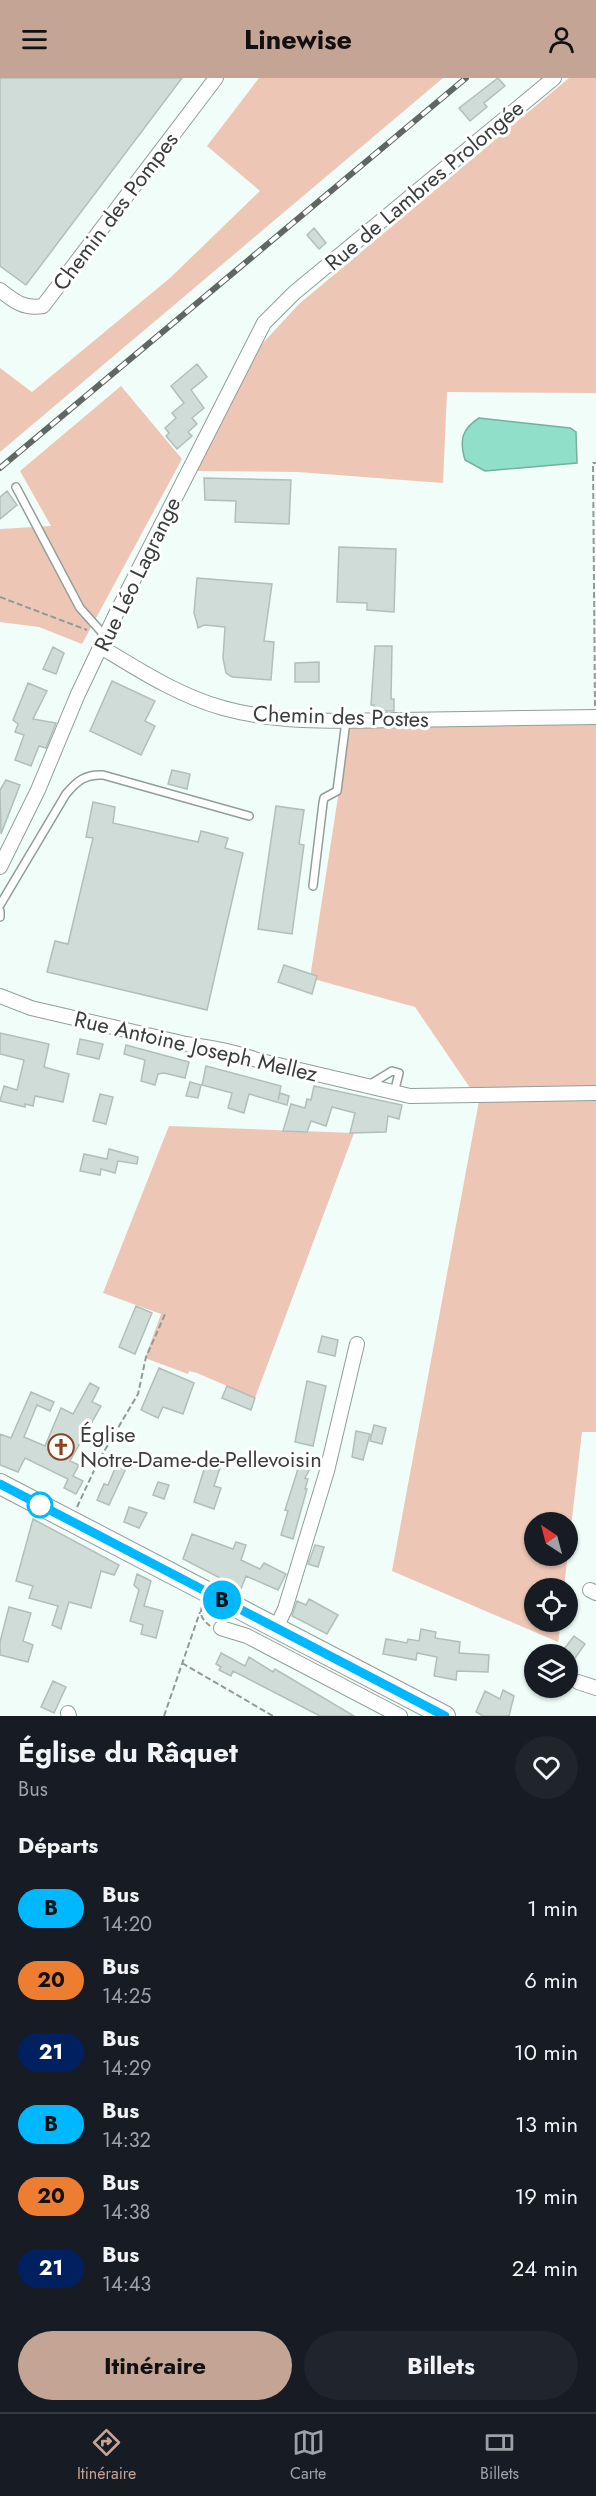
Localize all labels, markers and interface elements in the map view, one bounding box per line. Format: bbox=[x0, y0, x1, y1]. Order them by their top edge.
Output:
text: Linewise bbox=[244, 20, 352, 59]
icon: menu bbox=[18, 23, 51, 56]
icon: person bbox=[545, 23, 578, 56]
street label: Rue de Lambres Prolongée bbox=[318, 92, 530, 278]
street label: Chemin des Pompes bbox=[45, 125, 186, 297]
street label: Rue Léo Lagrange bbox=[86, 491, 188, 657]
street label: Chemin des Postes bbox=[252, 697, 430, 735]
street label: Rue Antoine Joseph Mellez bbox=[71, 1002, 321, 1090]
place label: Église Notre-Dame-de-Pellevoisin bbox=[80, 1418, 322, 1475]
church icon: Église Notre-Dame-de-Pellevoisin bbox=[46, 1432, 76, 1462]
unlabelled marker bbox=[27, 1492, 53, 1518]
north arrow bbox=[524, 1512, 578, 1566]
map controls bbox=[524, 1512, 578, 1698]
button: locate bbox=[524, 1578, 578, 1632]
line badge: B bbox=[202, 1580, 242, 1619]
text: B bbox=[215, 1585, 229, 1615]
button: layers bbox=[524, 1644, 578, 1698]
text: Église du Râquet bbox=[18, 1732, 238, 1773]
button: heart bbox=[515, 1736, 578, 1799]
text: Bus bbox=[18, 1775, 48, 1804]
text: Départs bbox=[18, 1829, 98, 1861]
text: Bus bbox=[102, 1878, 139, 1910]
text: 1 min bbox=[527, 1892, 578, 1924]
text: B bbox=[44, 1893, 58, 1923]
text: 14:20 bbox=[102, 1910, 152, 1939]
text: Bus bbox=[102, 1950, 139, 1982]
text: 6 min bbox=[524, 1964, 578, 1996]
text: 20 bbox=[37, 1965, 65, 1995]
text: 14:25 bbox=[102, 1982, 151, 2011]
text: Bus bbox=[102, 2022, 139, 2054]
text: 10 min bbox=[514, 2036, 578, 2068]
text: 21 bbox=[39, 2037, 63, 2067]
text: 14:29 bbox=[102, 2054, 152, 2083]
text: Bus bbox=[102, 2094, 139, 2126]
text: 13 min bbox=[515, 2108, 578, 2140]
text: B bbox=[44, 2109, 58, 2139]
text: 14:32 bbox=[102, 2126, 151, 2155]
text: Bus bbox=[102, 2166, 139, 2198]
text: 19 min bbox=[514, 2180, 578, 2212]
text: 20 bbox=[37, 2181, 65, 2211]
text: 14:38 bbox=[102, 2198, 151, 2227]
text: Bus bbox=[102, 2238, 139, 2270]
text: 24 min bbox=[512, 2252, 578, 2284]
text: 21 bbox=[39, 2253, 63, 2283]
text: 14:43 bbox=[102, 2270, 151, 2299]
button: Itinéraire bbox=[18, 2331, 292, 2400]
button: Billets bbox=[304, 2331, 578, 2400]
tab: Itinéraire bbox=[77, 2426, 136, 2485]
tab: Carte bbox=[290, 2426, 326, 2485]
tab: Billets bbox=[480, 2426, 519, 2485]

